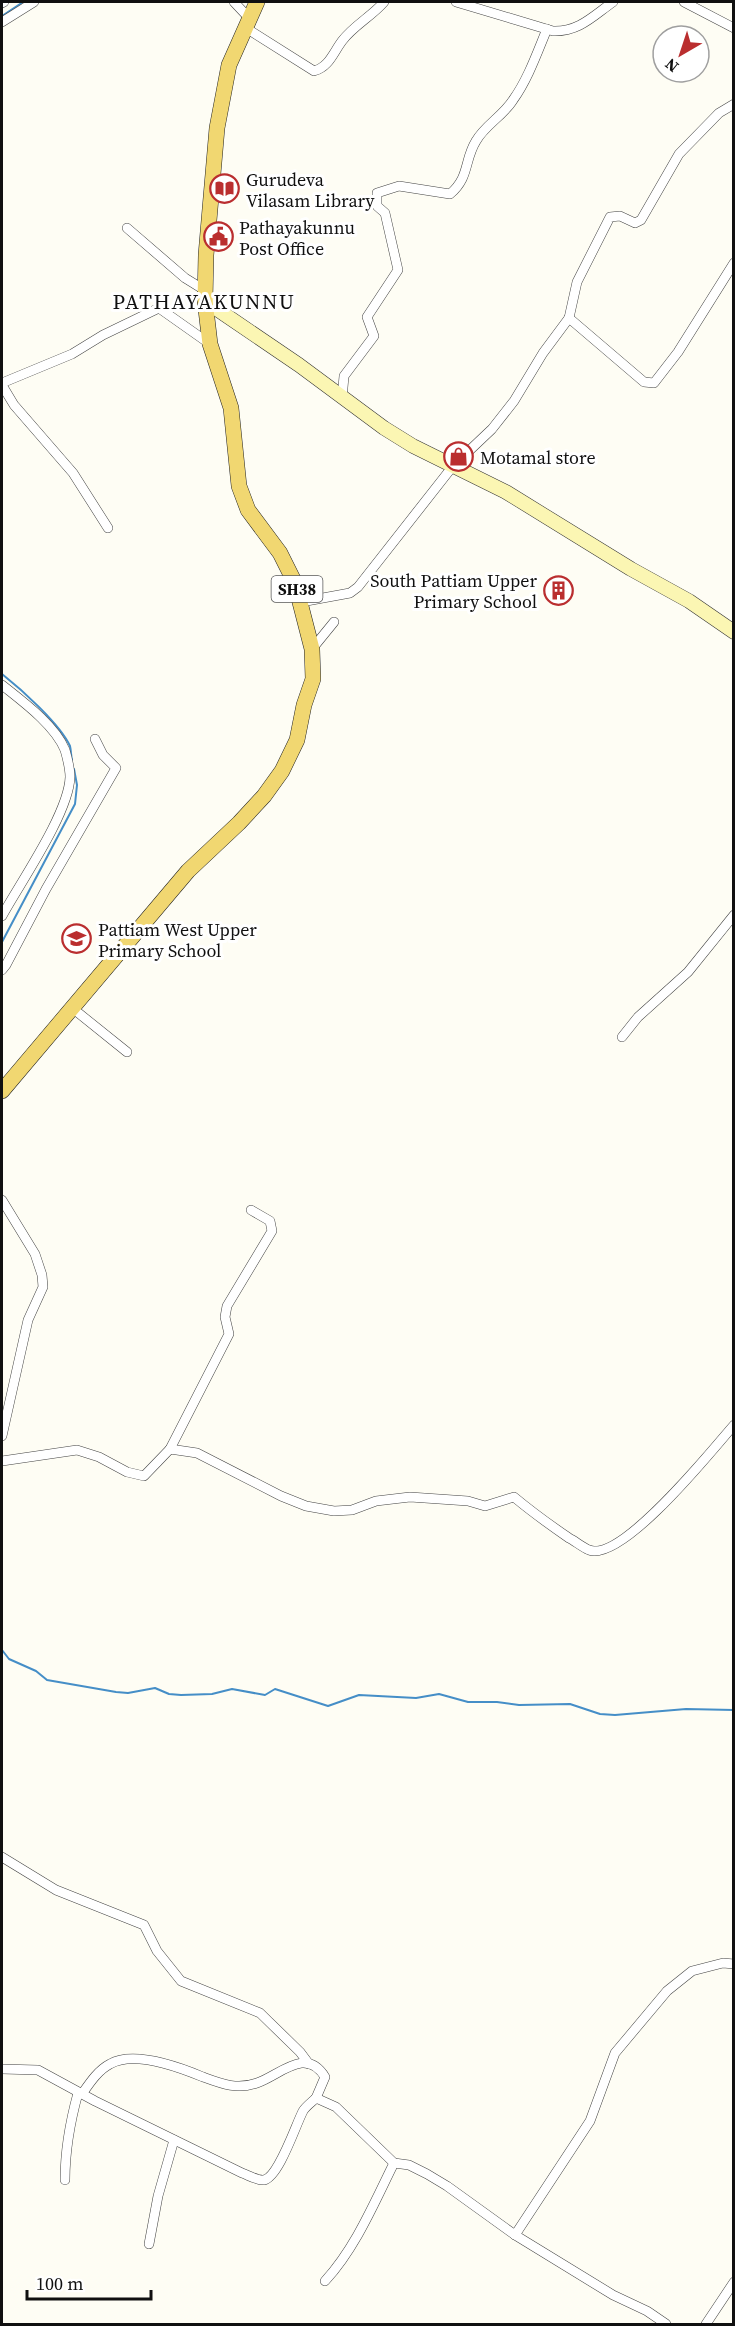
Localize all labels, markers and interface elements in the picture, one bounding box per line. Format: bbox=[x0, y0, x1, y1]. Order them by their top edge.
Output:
north arrow bbox=[651, 24, 711, 84]
text: N bbox=[660, 53, 683, 78]
place label: Gurudeva Vilasam Library bbox=[246, 167, 375, 213]
library icon: Gurudeva Vilasam Library bbox=[209, 173, 241, 205]
place label: Pathayakunnu Post Office bbox=[239, 215, 355, 261]
public building icon: Pathayakunnu Post Office bbox=[202, 221, 234, 253]
district label: PATHAYAKUNNU bbox=[113, 287, 295, 316]
shop icon: Motamal store bbox=[443, 441, 475, 473]
place label: Motamal store bbox=[480, 445, 596, 470]
place label: South Pattiam Upper Primary School bbox=[370, 568, 537, 614]
building icon: South Pattiam Upper Primary School bbox=[542, 574, 574, 606]
road number: SH38 bbox=[272, 576, 322, 602]
place label: Pattiam West Upper Primary School bbox=[98, 917, 257, 963]
school or university icon: Pattiam West Upper Primary School bbox=[61, 923, 93, 955]
scale bar bbox=[27, 2263, 152, 2301]
text: 100 m bbox=[36, 2271, 83, 2296]

